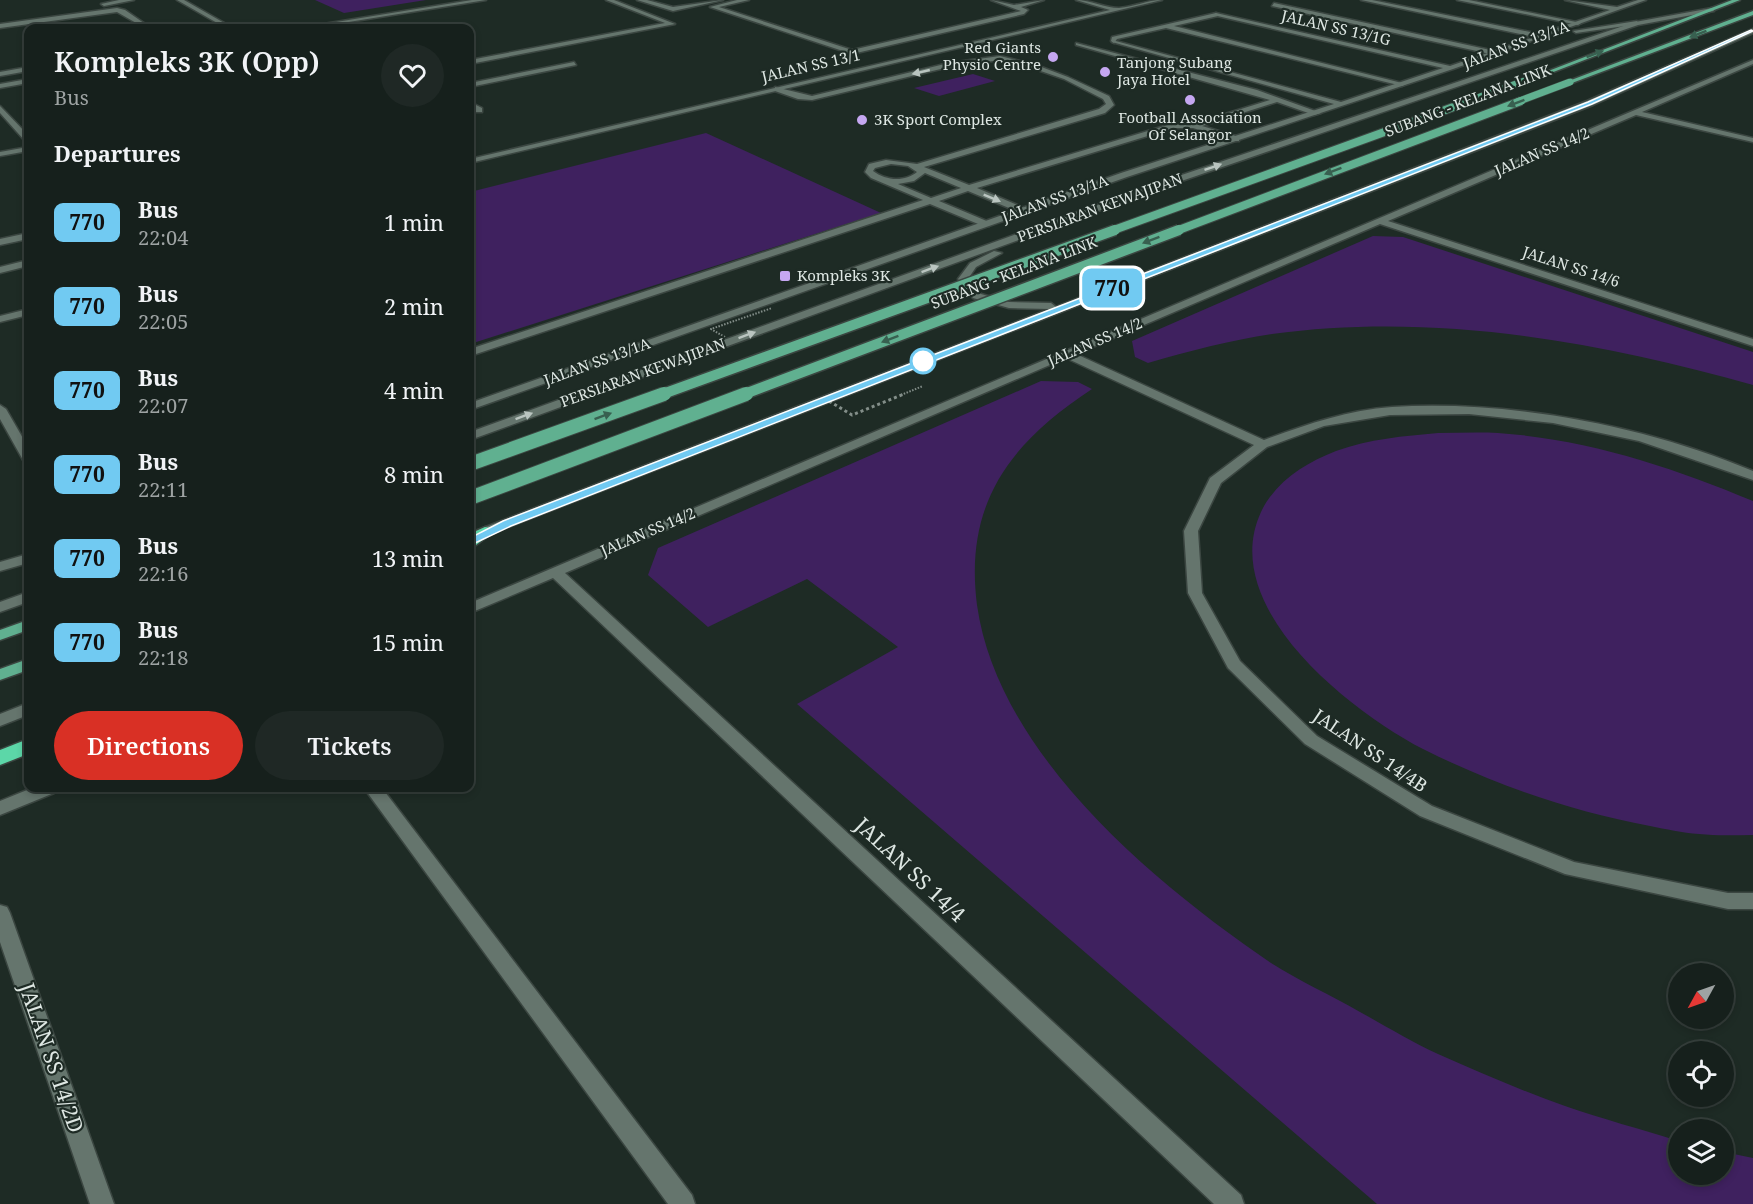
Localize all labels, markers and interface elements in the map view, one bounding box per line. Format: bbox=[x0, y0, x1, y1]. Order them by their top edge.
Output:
street label: JALAN SS 13/1G bbox=[1279, 5, 1393, 49]
street label: JALAN SS 13/1A bbox=[1459, 15, 1572, 73]
one-way arrow bbox=[1689, 29, 1707, 39]
place label: Red Giants Physio Centre bbox=[943, 37, 1041, 74]
text: Kompleks 3K (Opp) bbox=[54, 42, 320, 80]
button: heart bbox=[381, 44, 444, 107]
street label: JALAN SS 13/1 bbox=[758, 44, 862, 86]
one-way arrow bbox=[1586, 49, 1604, 58]
marker: Red Giants Physio Centre bbox=[1046, 50, 1060, 64]
place label: Tanjong Subang Jaya Hotel bbox=[1116, 52, 1232, 89]
street label: SUBANG - KELANA LINK bbox=[1382, 59, 1554, 141]
marker: Tanjong Subang Jaya Hotel bbox=[1098, 65, 1112, 79]
one-way arrow bbox=[912, 67, 931, 77]
text: Bus bbox=[54, 84, 89, 111]
marker: Football Association Of Selangor bbox=[1183, 93, 1197, 107]
one-way arrow bbox=[1507, 98, 1525, 108]
place label: Football Association Of Selangor bbox=[1118, 107, 1262, 144]
place label: 3K Sport Complex bbox=[874, 109, 1002, 129]
marker: 3K Sport Complex bbox=[855, 113, 869, 127]
street label: JALAN SS 14/2 bbox=[1490, 122, 1592, 180]
text: Departures bbox=[54, 138, 181, 168]
one-way arrow bbox=[1204, 162, 1222, 172]
one-way arrow bbox=[1324, 167, 1342, 177]
street label: PERSIARAN KEWAJIPAN bbox=[1014, 168, 1185, 246]
street label: JALAN SS 13/1A bbox=[998, 169, 1111, 227]
text: Bus bbox=[138, 194, 178, 224]
one-way arrow bbox=[983, 194, 1001, 203]
text: 1 min bbox=[384, 207, 444, 237]
text: 770 bbox=[69, 208, 105, 236]
text: 22:04 bbox=[138, 224, 188, 251]
street label: SUBANG - KELANA LINK bbox=[928, 231, 1100, 313]
one-way arrow bbox=[1142, 236, 1160, 246]
street label: JALAN SS 14/6 bbox=[1519, 241, 1622, 291]
one-way arrow bbox=[922, 263, 940, 273]
place label: Kompleks 3K bbox=[797, 265, 891, 285]
line badge: 770 bbox=[1078, 268, 1146, 308]
marker: Kompleks 3K bbox=[778, 269, 792, 283]
text: 770 bbox=[1094, 274, 1130, 302]
text: Bus bbox=[138, 278, 178, 308]
text: 2 min bbox=[384, 291, 444, 321]
text: 770 bbox=[69, 292, 105, 320]
text: 22:05 bbox=[138, 308, 188, 335]
street label: JALAN SS 14/2 bbox=[1043, 312, 1145, 370]
one-way arrow bbox=[738, 330, 756, 340]
street label: JALAN SS 13/1A bbox=[540, 332, 653, 390]
street label: PERSIARAN KEWAJIPAN bbox=[557, 333, 728, 411]
one-way arrow bbox=[881, 335, 899, 344]
unlabelled marker bbox=[910, 348, 936, 374]
text: Bus bbox=[138, 362, 178, 392]
text: 4 min bbox=[384, 375, 444, 405]
text: 770 bbox=[69, 376, 105, 404]
text: 22:07 bbox=[138, 392, 188, 419]
one-way arrow bbox=[595, 410, 613, 420]
one-way arrow bbox=[516, 411, 534, 421]
text: Bus bbox=[138, 446, 178, 476]
text: 8 min bbox=[384, 459, 444, 489]
text: 770 bbox=[69, 460, 105, 488]
text: 22:11 bbox=[138, 476, 188, 503]
street label: JALAN SS 14/2 bbox=[596, 502, 698, 560]
text: Bus bbox=[138, 530, 178, 560]
text: 13 min bbox=[372, 543, 444, 573]
text: 770 bbox=[69, 544, 105, 572]
text: 22:16 bbox=[138, 560, 188, 587]
text: Bus bbox=[138, 614, 178, 644]
text: 15 min bbox=[372, 627, 444, 657]
text: 770 bbox=[69, 628, 105, 656]
text: 22:18 bbox=[138, 644, 188, 671]
street label: JALAN SS 14/4B bbox=[1308, 703, 1432, 797]
button: Directions bbox=[54, 711, 243, 780]
button: Tickets bbox=[255, 711, 444, 780]
street label: JALAN SS 14/4 bbox=[849, 810, 972, 928]
north arrow bbox=[1668, 963, 1734, 1029]
map controls bbox=[1668, 963, 1734, 1185]
street label: JALAN SS 14/2D bbox=[13, 978, 91, 1136]
button: locate bbox=[1668, 1041, 1734, 1107]
button: layers bbox=[1668, 1119, 1734, 1185]

